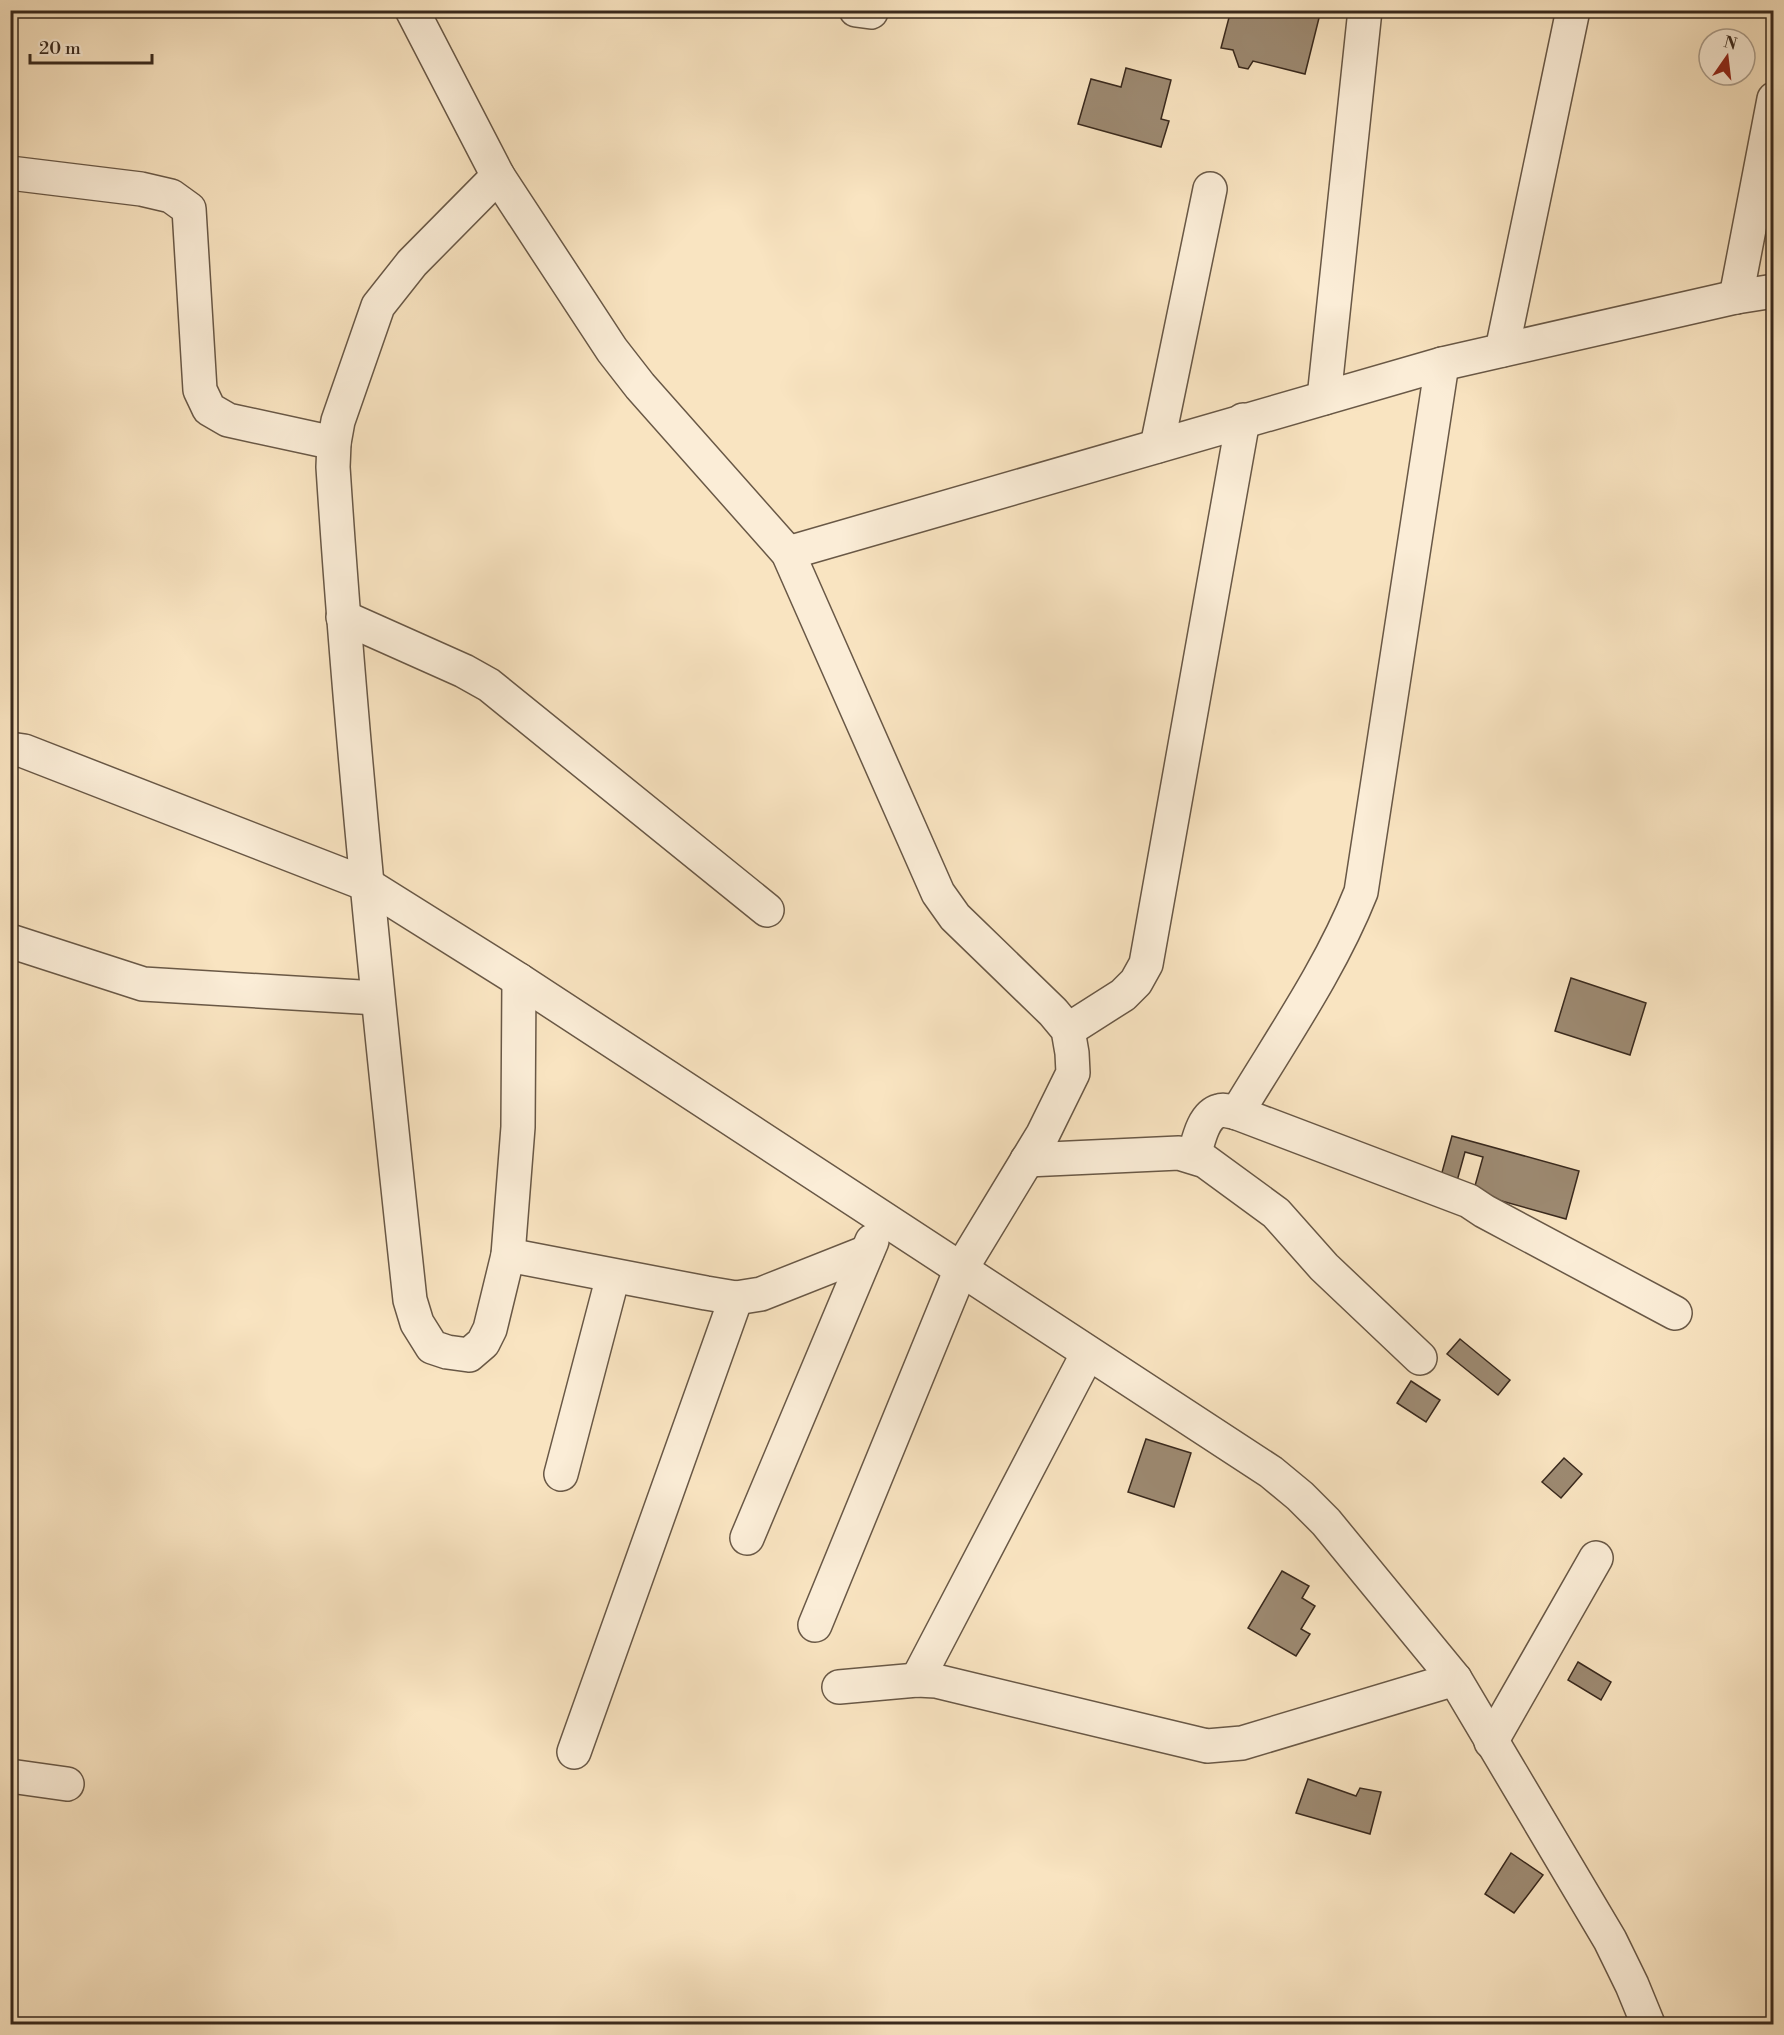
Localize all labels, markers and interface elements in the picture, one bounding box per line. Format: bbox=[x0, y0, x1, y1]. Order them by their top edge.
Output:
scale bar bbox=[30, 27, 152, 65]
north arrow bbox=[1697, 27, 1757, 87]
text: N bbox=[1722, 32, 1739, 55]
text: 20 m bbox=[39, 37, 81, 60]

